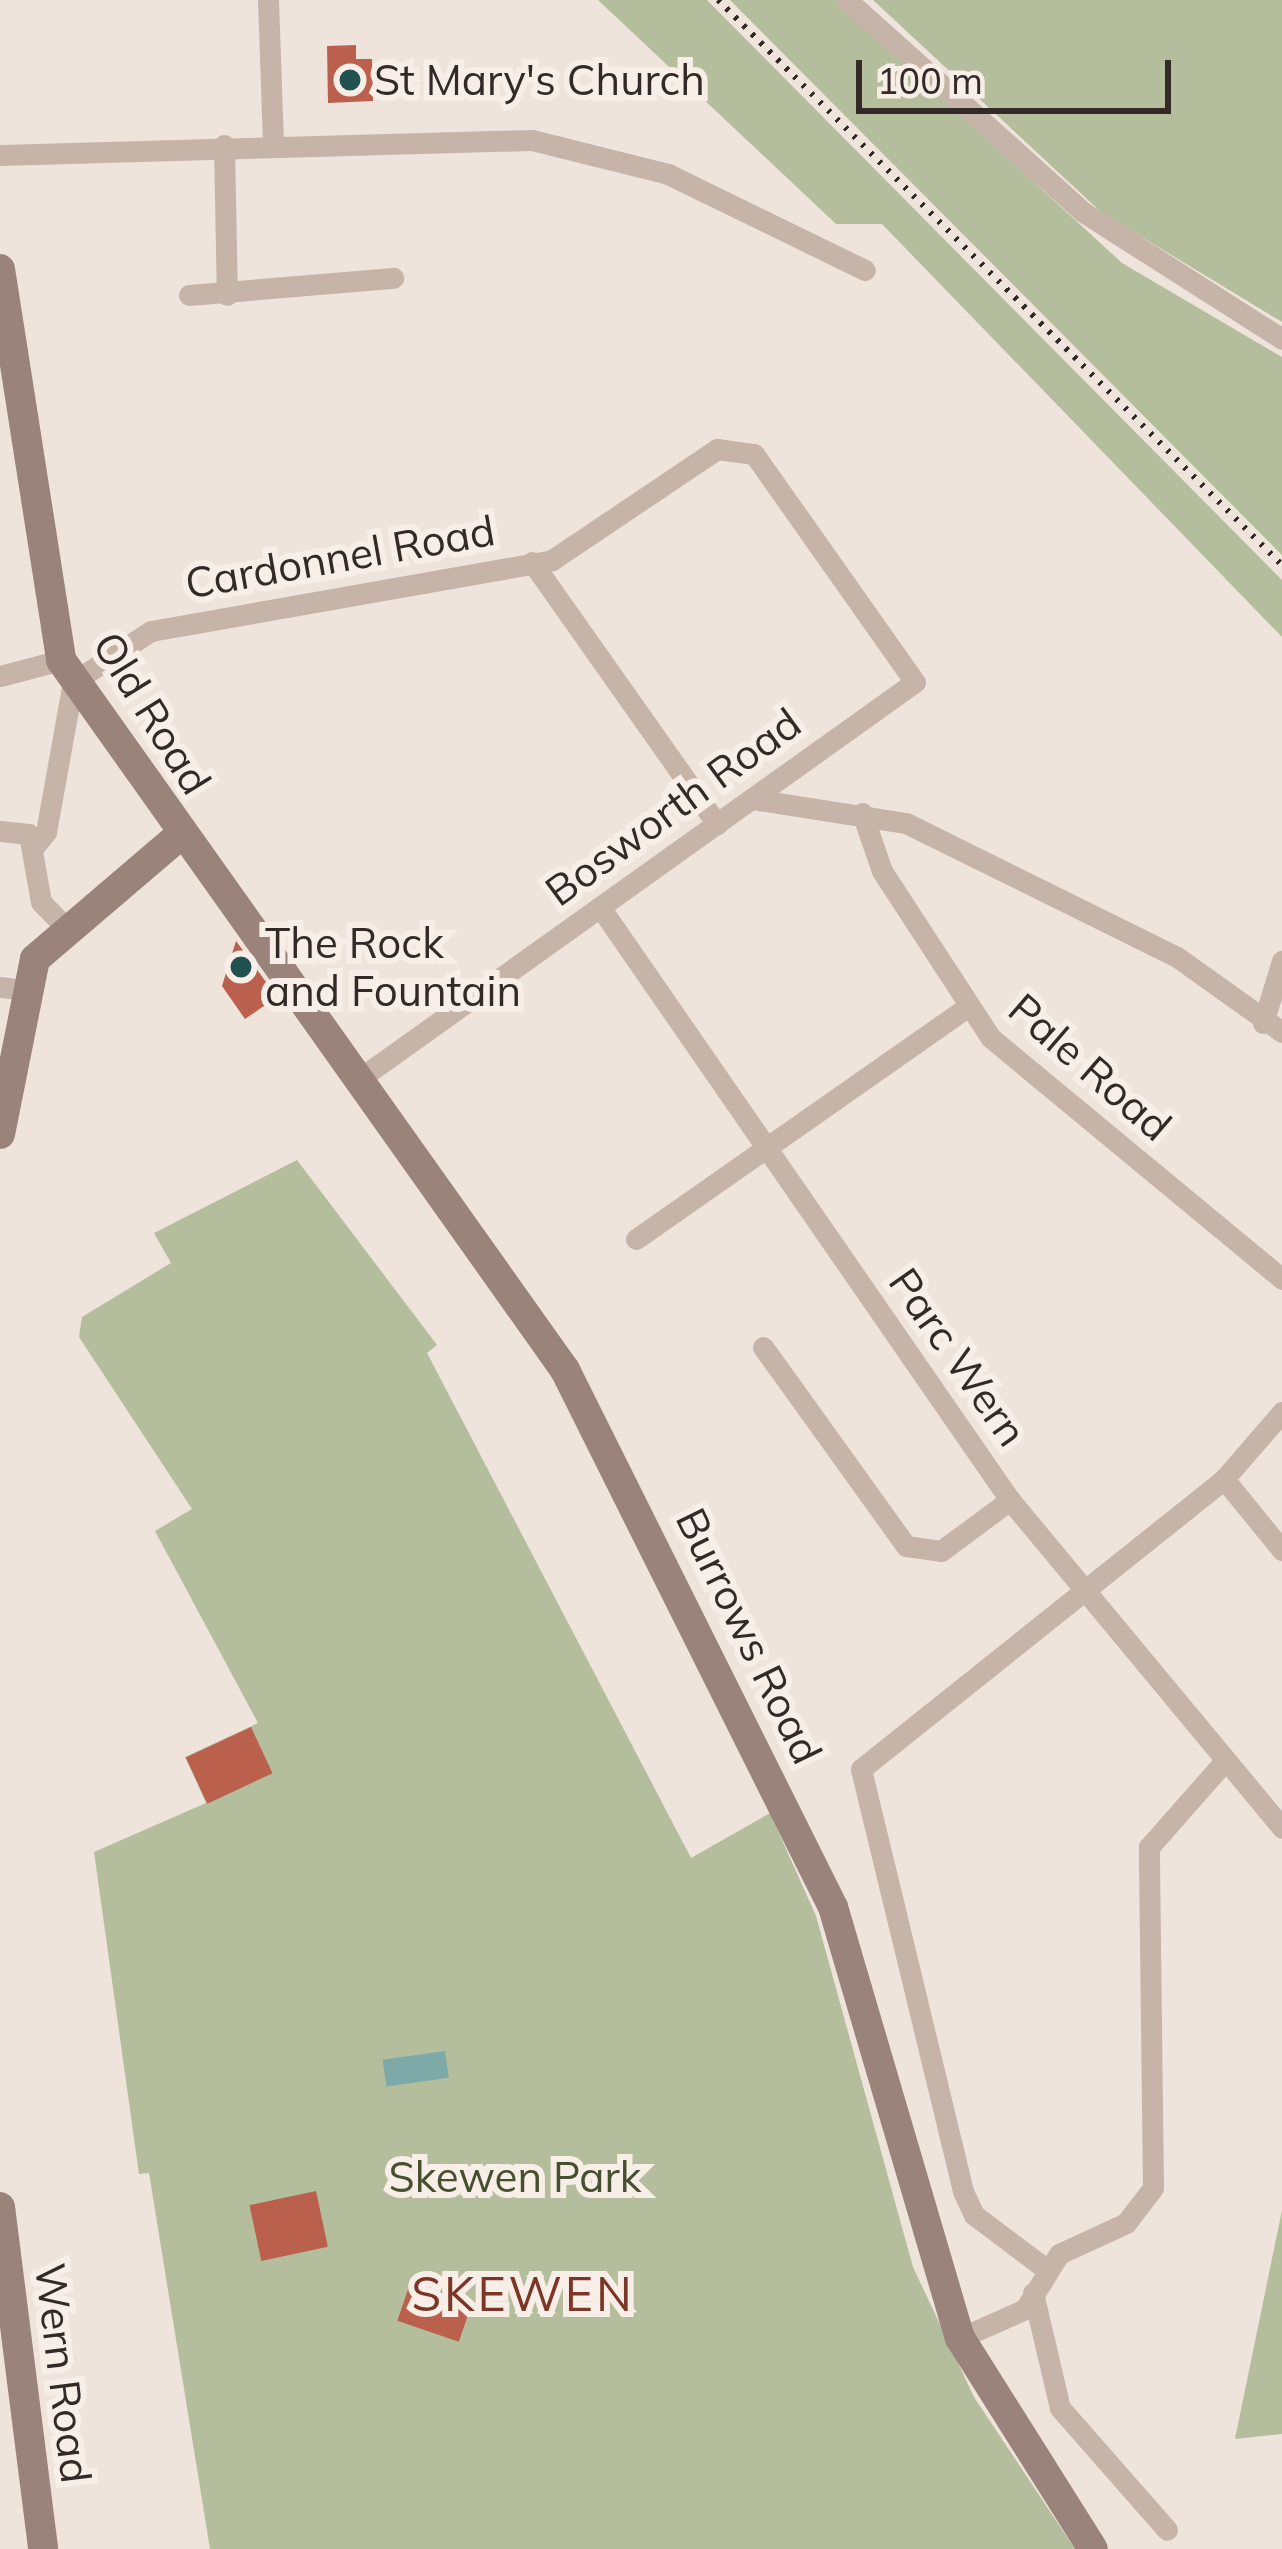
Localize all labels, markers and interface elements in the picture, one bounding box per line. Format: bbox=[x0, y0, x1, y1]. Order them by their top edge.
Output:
scale bar bbox=[862, 36, 1177, 110]
place label: St Mary's Church bbox=[374, 55, 705, 105]
text: 100 m bbox=[877, 58, 983, 103]
marker: St Mary's Church bbox=[337, 67, 363, 93]
street label: Cardonnel Road bbox=[181, 505, 499, 609]
street label: Old Road bbox=[83, 623, 221, 803]
street label: Bosworth Road bbox=[536, 698, 810, 916]
place label: The Rock and Fountain bbox=[265, 918, 521, 1016]
marker: The Rock and Fountain bbox=[228, 954, 254, 980]
street label: Pale Road bbox=[999, 983, 1181, 1151]
street label: Parc Wern bbox=[879, 1258, 1037, 1456]
street label: Burrows Road bbox=[666, 1500, 832, 1772]
park label: Skewen Park bbox=[389, 2152, 641, 2202]
street label: Wern Road bbox=[25, 2260, 101, 2486]
district label: SKEWEN bbox=[411, 2265, 635, 2323]

